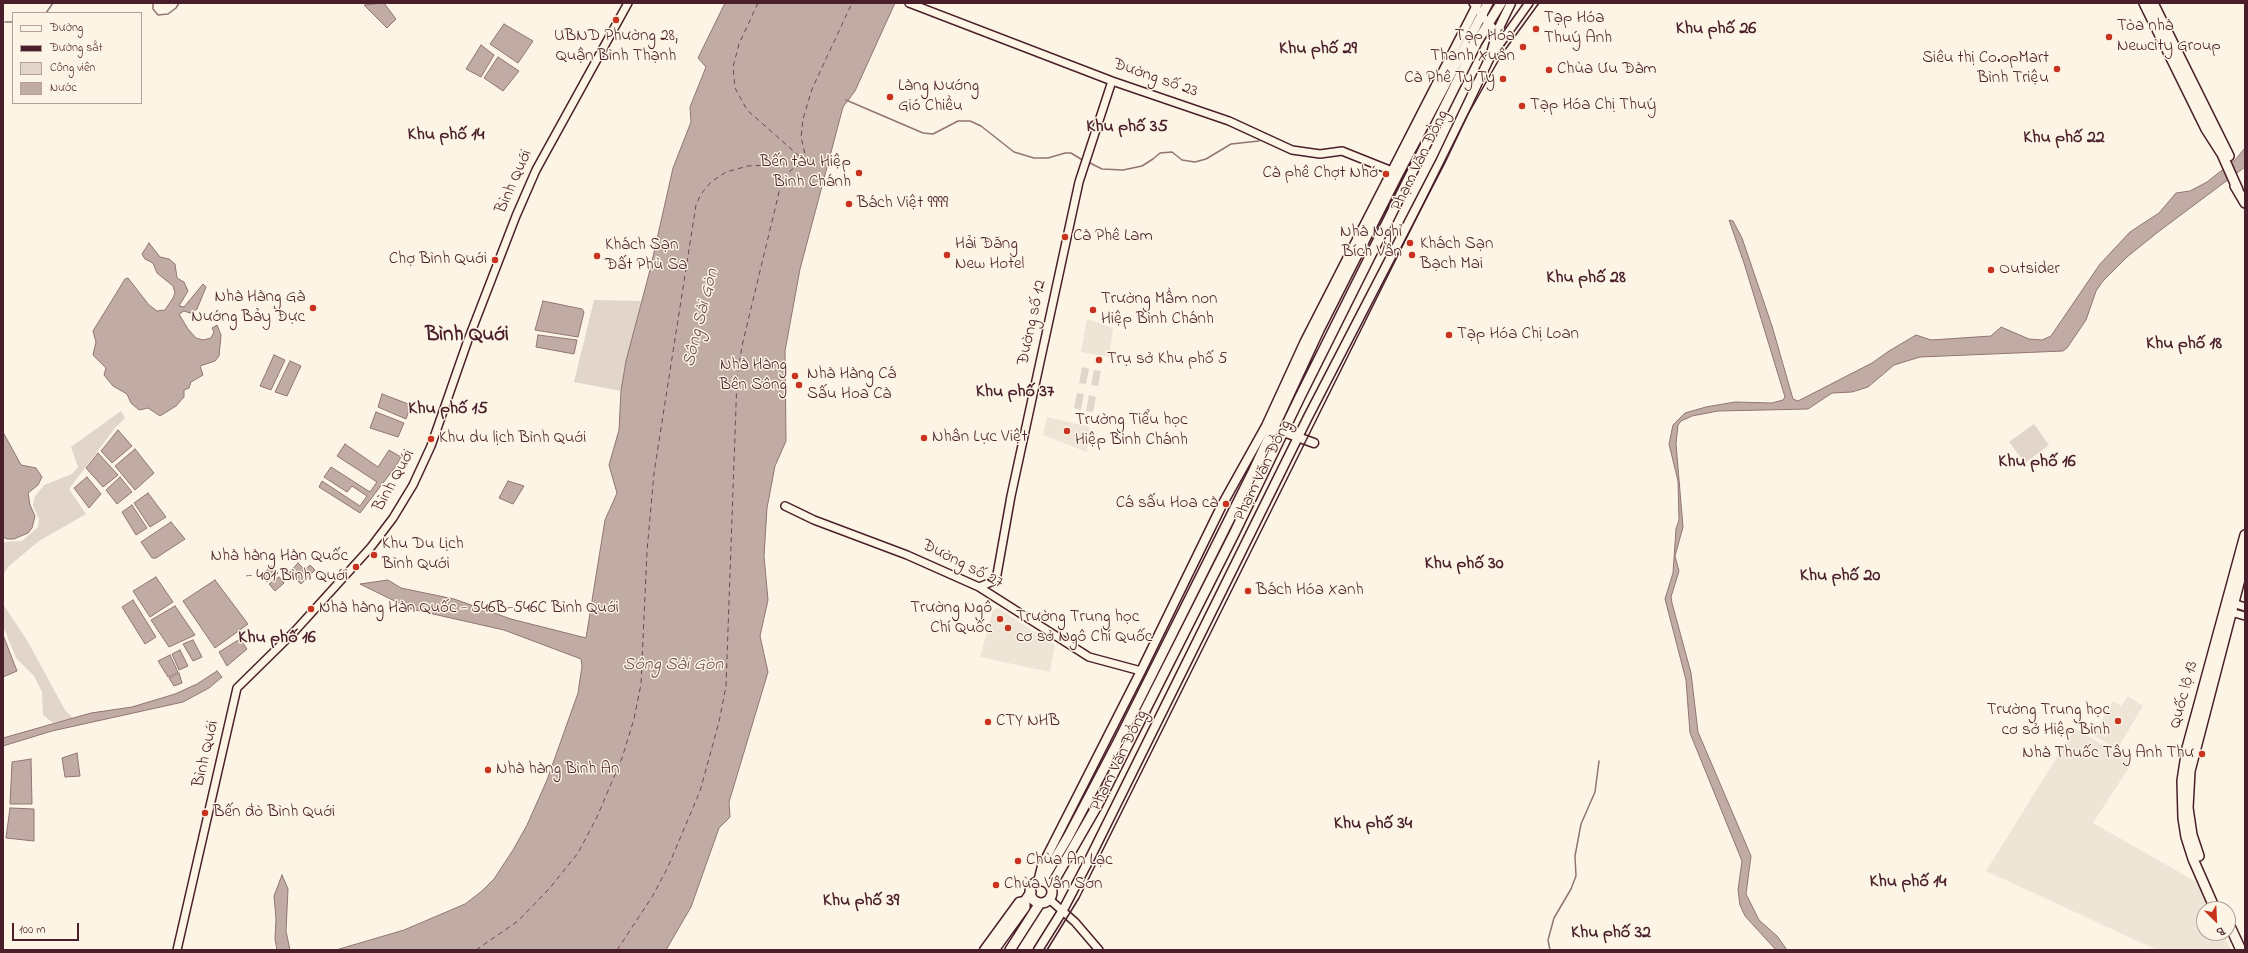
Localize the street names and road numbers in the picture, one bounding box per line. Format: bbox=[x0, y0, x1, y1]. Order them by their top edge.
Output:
street label: Đường số 23 bbox=[1110, 55, 1200, 103]
street label: Phạm Văn Đồng bbox=[1388, 107, 1454, 215]
street label: Bình Quới bbox=[492, 147, 538, 217]
street label: Đường số 12 bbox=[1014, 278, 1052, 368]
street label: Phạm Văn Đồng bbox=[1231, 417, 1297, 525]
street label: Bình Quới bbox=[370, 446, 420, 516]
street label: Đường số 27 bbox=[918, 536, 1006, 594]
street label: Quốc lộ 13 bbox=[2166, 659, 2204, 731]
street label: Phạm Văn Đồng bbox=[1087, 707, 1153, 815]
street label: Bình Quới bbox=[189, 719, 225, 789]

